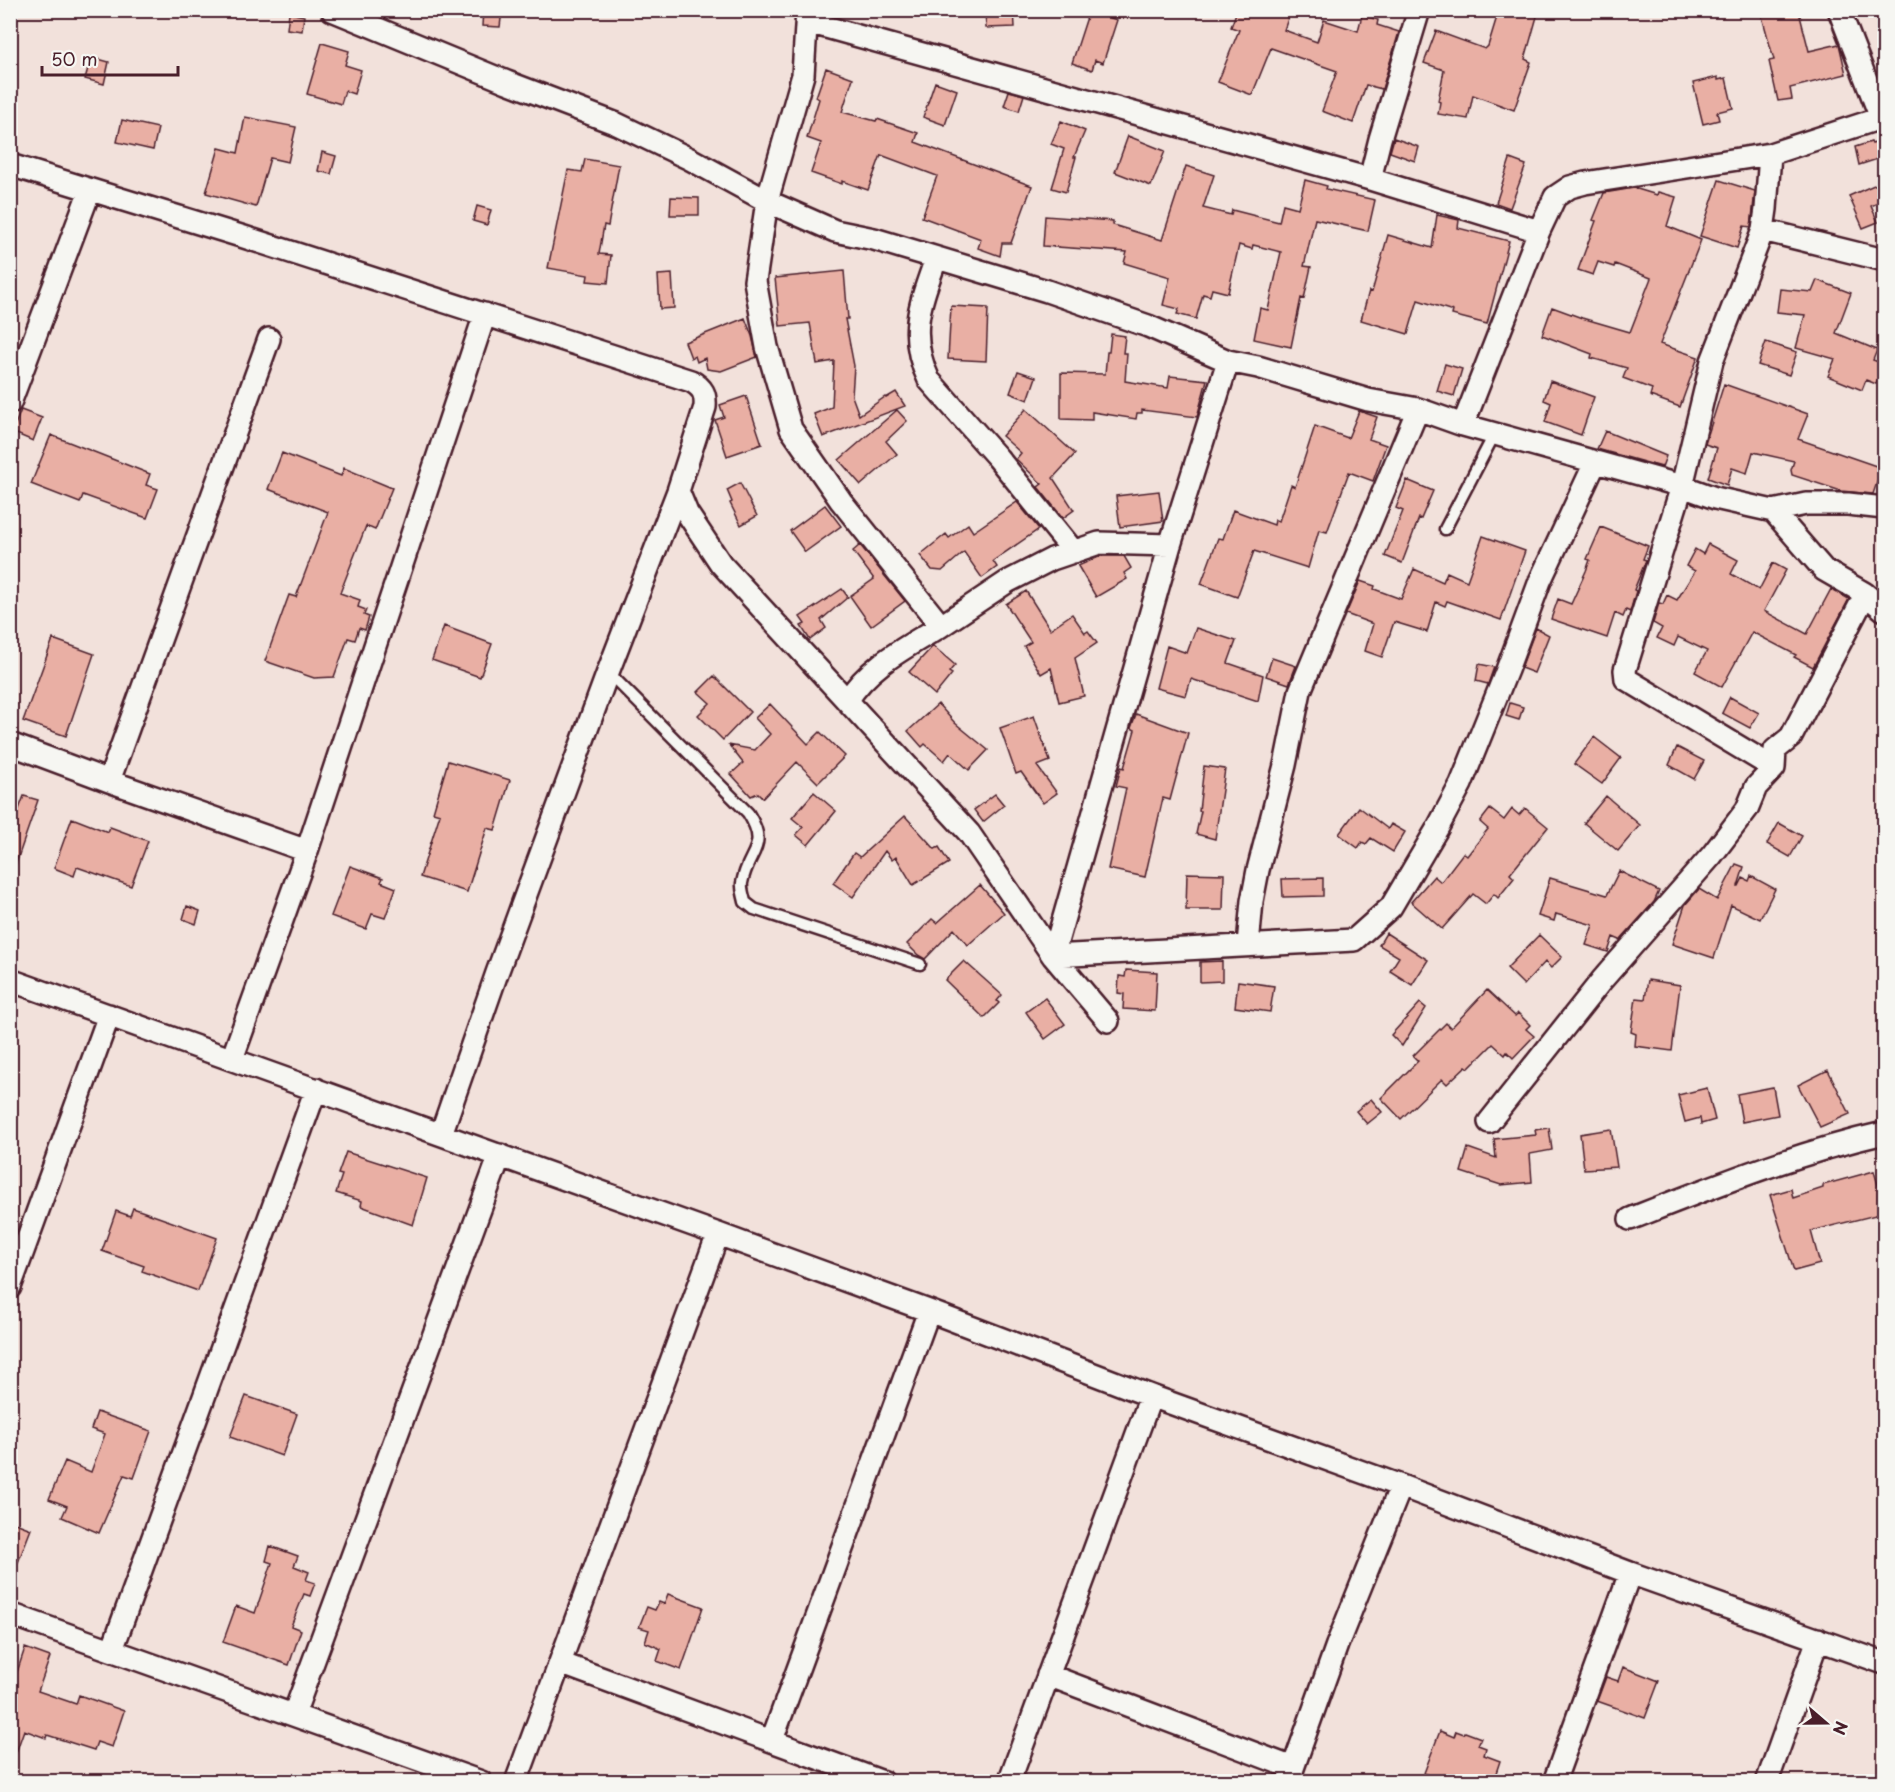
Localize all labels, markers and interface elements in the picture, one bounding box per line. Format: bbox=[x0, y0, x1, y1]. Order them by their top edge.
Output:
scale bar bbox=[42, 39, 178, 77]
text: 50 m bbox=[51, 45, 98, 72]
north arrow bbox=[1796, 1693, 1856, 1753]
text: N bbox=[1828, 1718, 1854, 1739]

